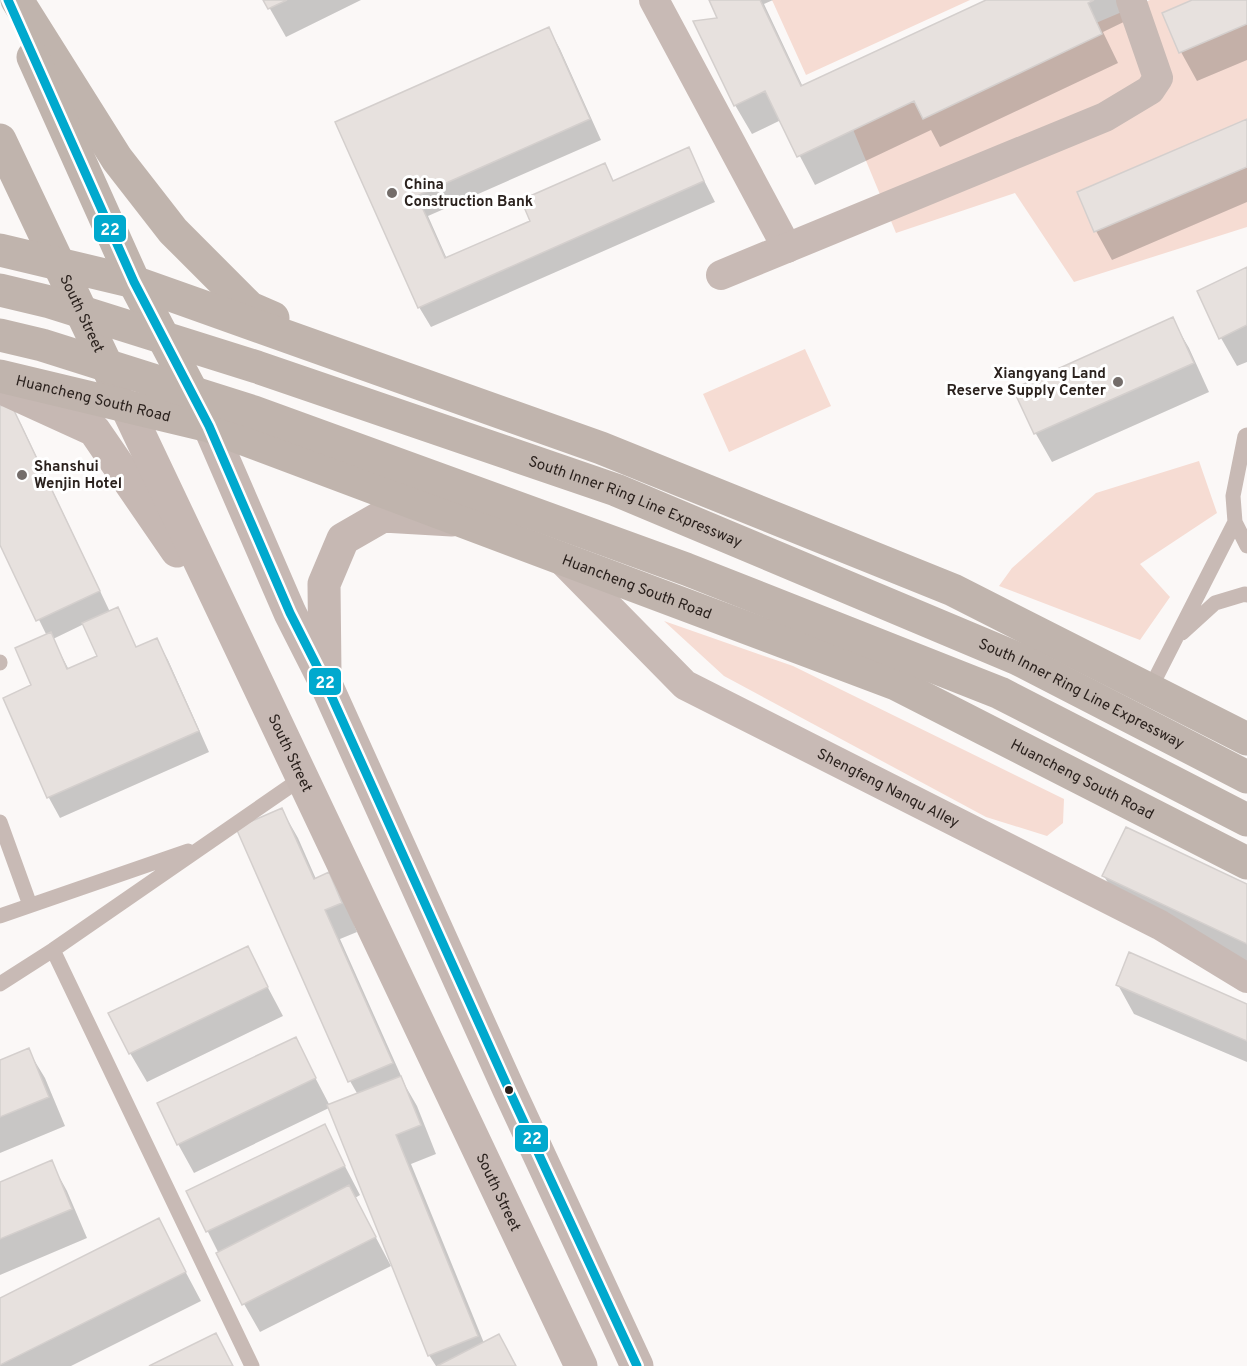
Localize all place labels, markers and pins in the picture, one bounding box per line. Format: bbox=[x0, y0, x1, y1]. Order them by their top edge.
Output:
place label: China Construction Bank bbox=[404, 176, 533, 212]
marker: China Construction Bank bbox=[385, 186, 399, 200]
place label: Xiangyang Land Reserve Supply Center bbox=[947, 365, 1107, 401]
marker: Xiangyang Land Reserve Supply Center bbox=[1111, 375, 1125, 389]
place label: Shanshui Wenjin Hotel bbox=[34, 458, 122, 494]
marker: Shanshui Wenjin Hotel bbox=[15, 468, 29, 482]
unlabelled marker bbox=[503, 1084, 515, 1096]

